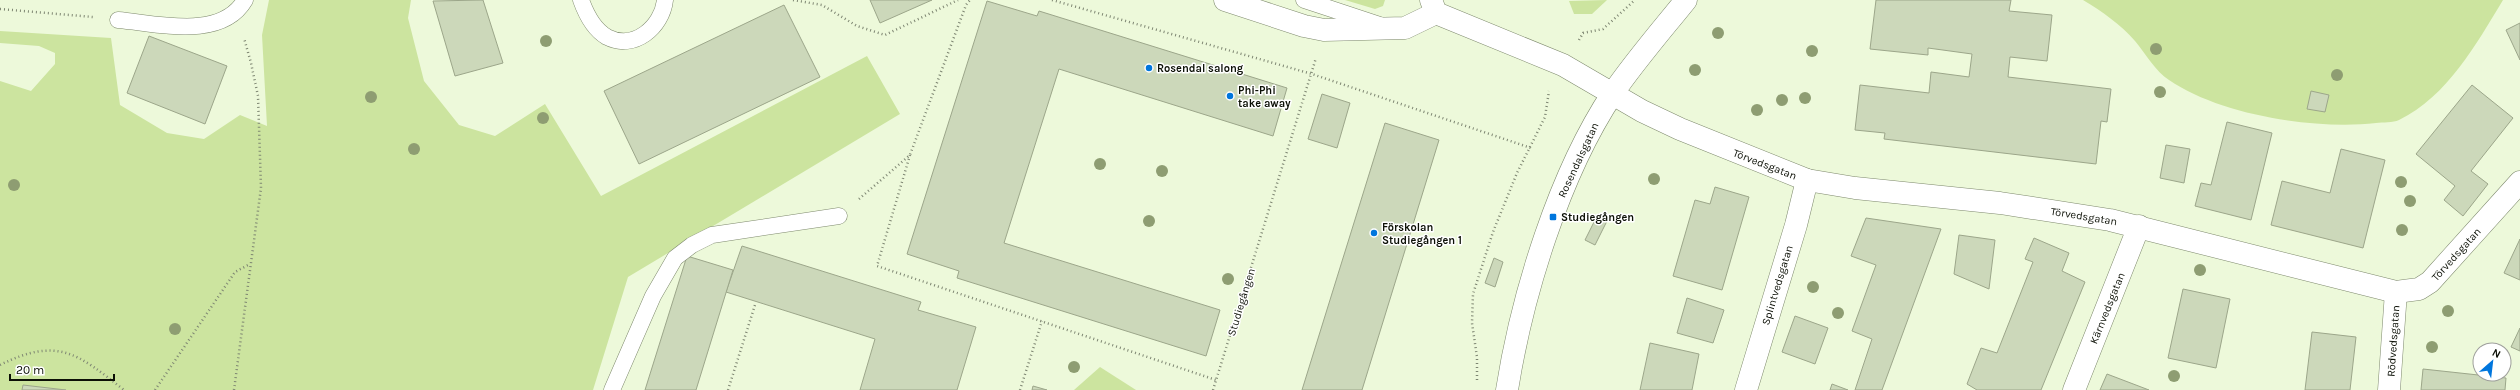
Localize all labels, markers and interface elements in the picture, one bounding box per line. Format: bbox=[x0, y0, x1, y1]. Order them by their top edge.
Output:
place label: Rosendal salong bbox=[1157, 62, 1244, 75]
marker: Rosendal salong bbox=[1144, 63, 1154, 73]
place label: Phi-Phi take away bbox=[1238, 84, 1291, 110]
marker: Phi-Phi take away bbox=[1225, 91, 1235, 101]
street label: Rosendalsgatan bbox=[1555, 121, 1602, 200]
street label: Törvedsgatan bbox=[1731, 146, 1799, 183]
street label: Törvedsgatan bbox=[2050, 205, 2118, 228]
place label: Studiegången bbox=[1561, 211, 1634, 224]
marker: Studiegången bbox=[1548, 212, 1558, 222]
place label: Förskolan Studiegången 1 bbox=[1382, 221, 1462, 247]
street label: Törvedsgatan bbox=[2429, 225, 2484, 284]
marker: Förskolan Studiegången 1 bbox=[1369, 228, 1379, 238]
street label: Splintvedsgatan bbox=[1759, 244, 1796, 327]
street label: Studiegången bbox=[1225, 267, 1258, 338]
street label: Kärnvedsgatan bbox=[2087, 271, 2128, 346]
street label: Rödvedsgatan bbox=[2385, 305, 2402, 377]
north arrow bbox=[2472, 342, 2512, 382]
text: N bbox=[2490, 346, 2503, 361]
scale bar bbox=[10, 356, 114, 382]
text: 20 m bbox=[16, 363, 44, 377]

